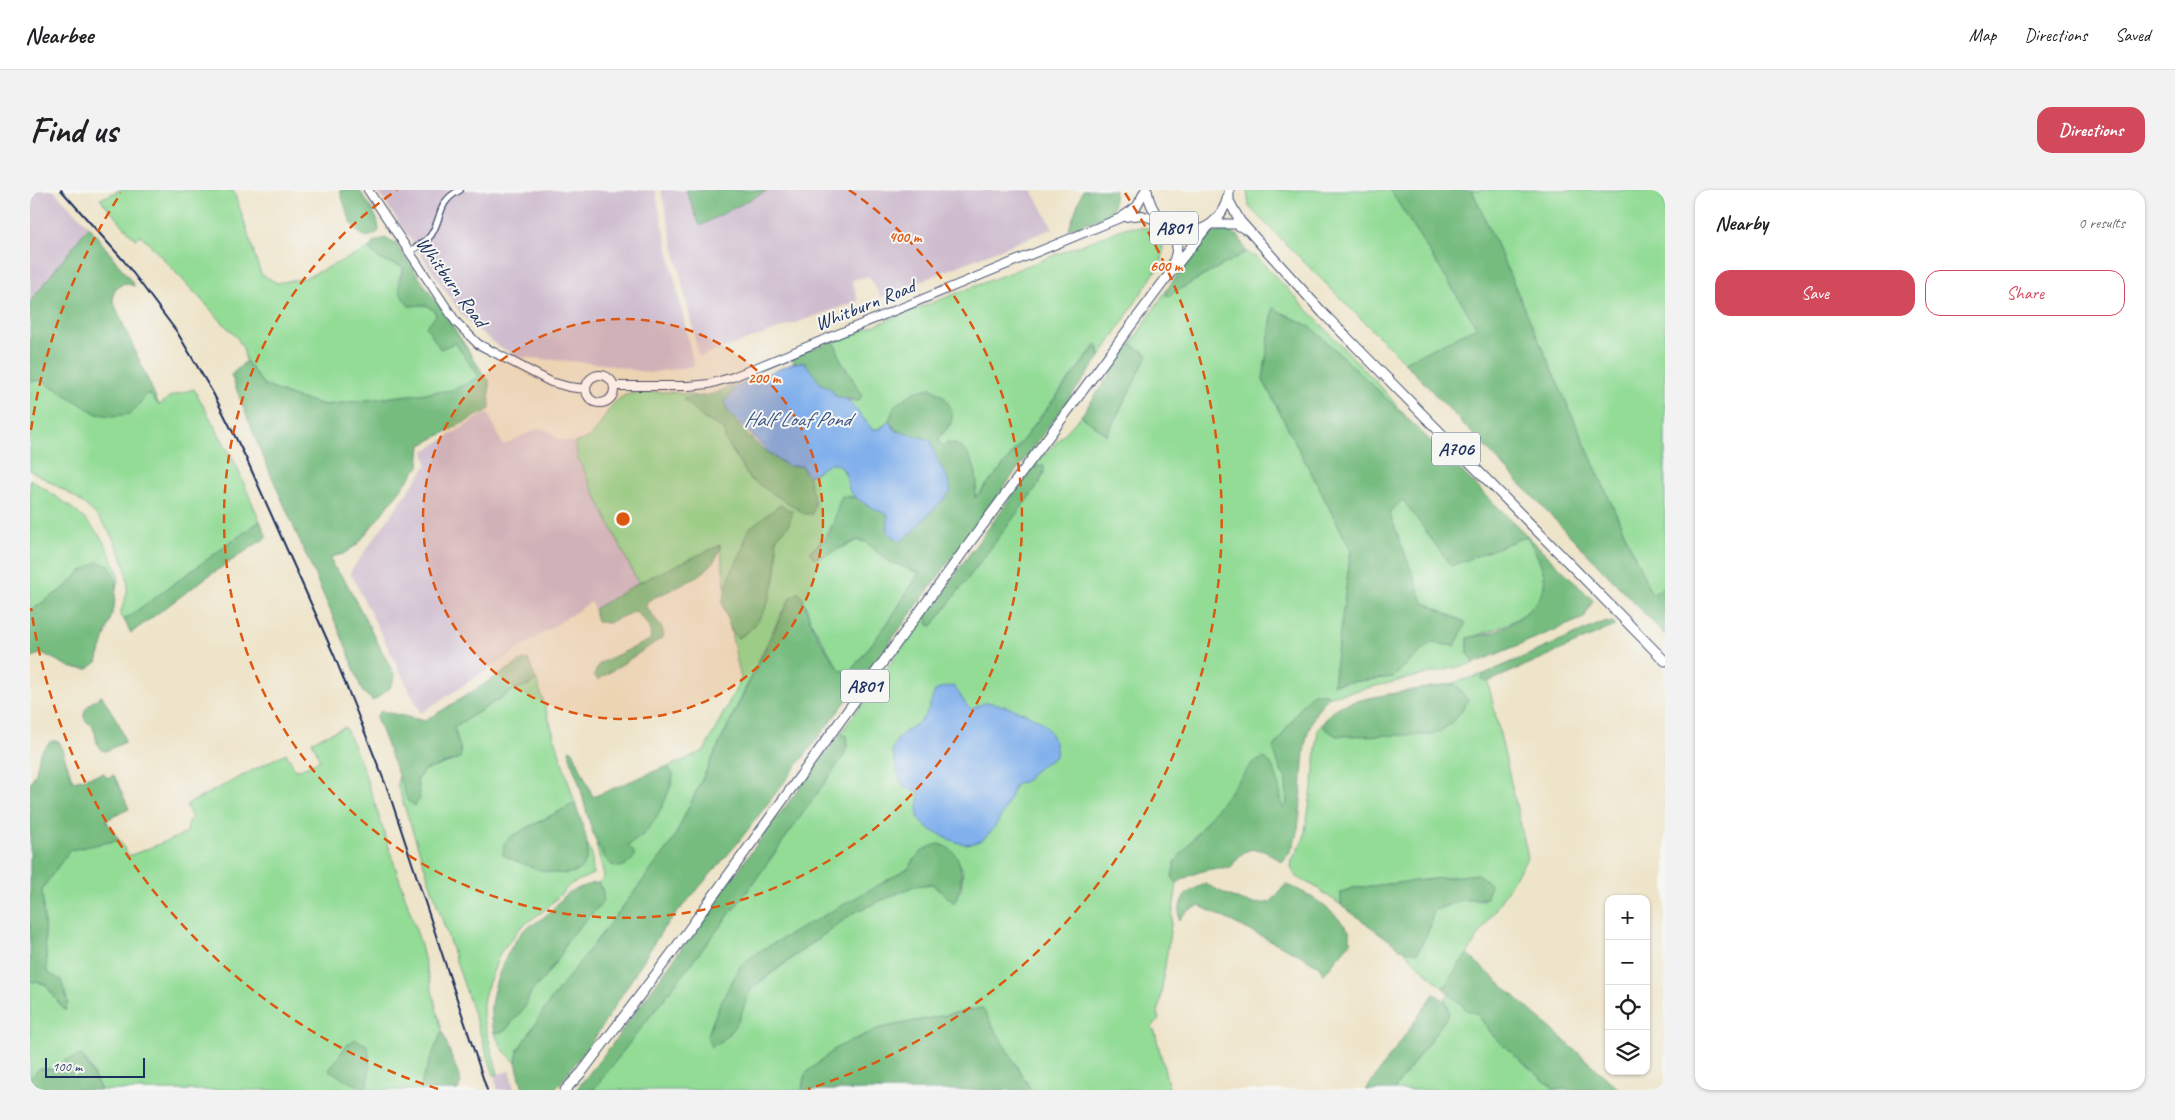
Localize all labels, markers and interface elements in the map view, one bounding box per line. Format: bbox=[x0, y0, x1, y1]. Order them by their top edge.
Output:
text: Nearbee bbox=[25, 20, 93, 50]
text: Map bbox=[1969, 24, 1996, 46]
text: Directions bbox=[2024, 24, 2087, 46]
text: Saved bbox=[2115, 24, 2150, 46]
button: Directions bbox=[2037, 107, 2145, 153]
text: Find us bbox=[30, 108, 117, 153]
text: Nearby bbox=[1715, 210, 1768, 236]
road number: A801 bbox=[1150, 212, 1198, 244]
text: 0 results bbox=[2078, 213, 2125, 233]
text: 400 m bbox=[889, 228, 923, 247]
street label: Whitburn Road bbox=[411, 232, 495, 335]
text: 600 m bbox=[1150, 257, 1184, 276]
button: Save bbox=[1715, 270, 1915, 316]
button: Share bbox=[1925, 270, 2125, 316]
street label: Whitburn Road bbox=[811, 272, 922, 336]
text: 200 m bbox=[748, 369, 782, 388]
water label: Half Loaf Pond bbox=[744, 406, 857, 432]
road number: A706 bbox=[1432, 432, 1480, 466]
centre of rings bbox=[614, 510, 632, 528]
road number: A801 bbox=[841, 670, 889, 702]
map controls bbox=[1605, 895, 1650, 1075]
button: + bbox=[1605, 895, 1650, 940]
button: − bbox=[1605, 940, 1650, 985]
button: locate bbox=[1605, 985, 1650, 1030]
button: layers bbox=[1605, 1030, 1650, 1075]
scale bar bbox=[45, 1055, 145, 1078]
text: 100 m bbox=[52, 1058, 82, 1075]

